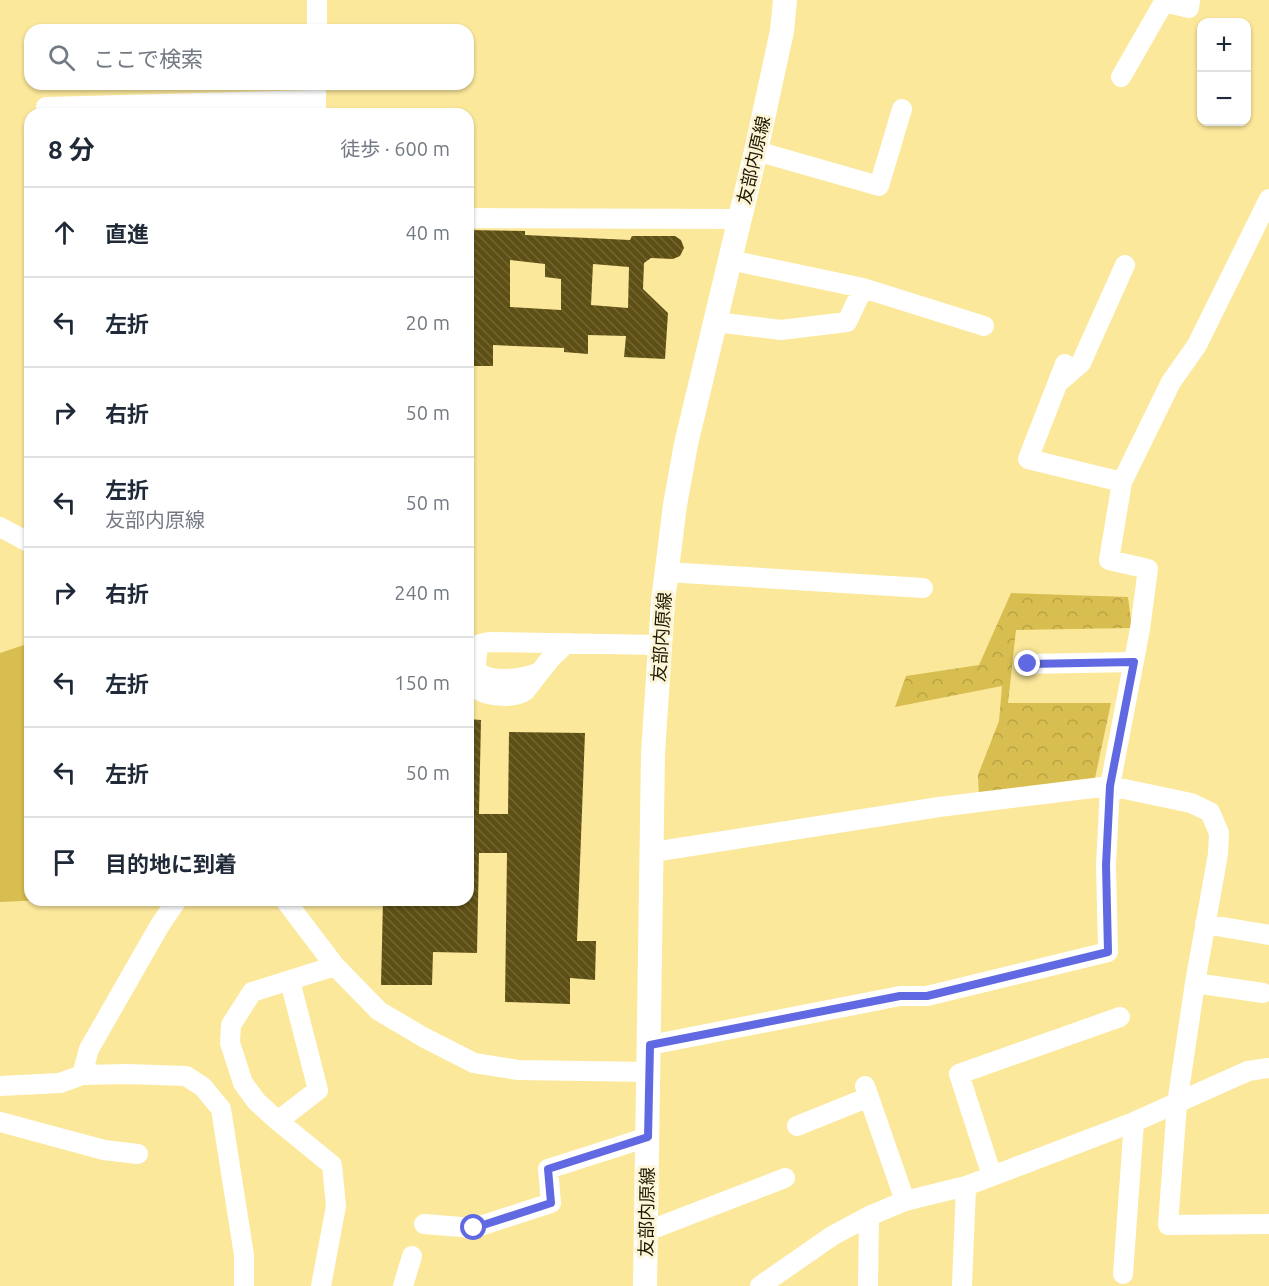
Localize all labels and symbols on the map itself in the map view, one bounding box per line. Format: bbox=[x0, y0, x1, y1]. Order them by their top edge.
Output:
street label: 友部内原線 bbox=[733, 114, 773, 206]
street label: 友部内原線 bbox=[648, 591, 674, 683]
route end bbox=[1014, 650, 1040, 676]
street label: 友部内原線 bbox=[635, 1167, 657, 1257]
route start bbox=[460, 1214, 486, 1240]

